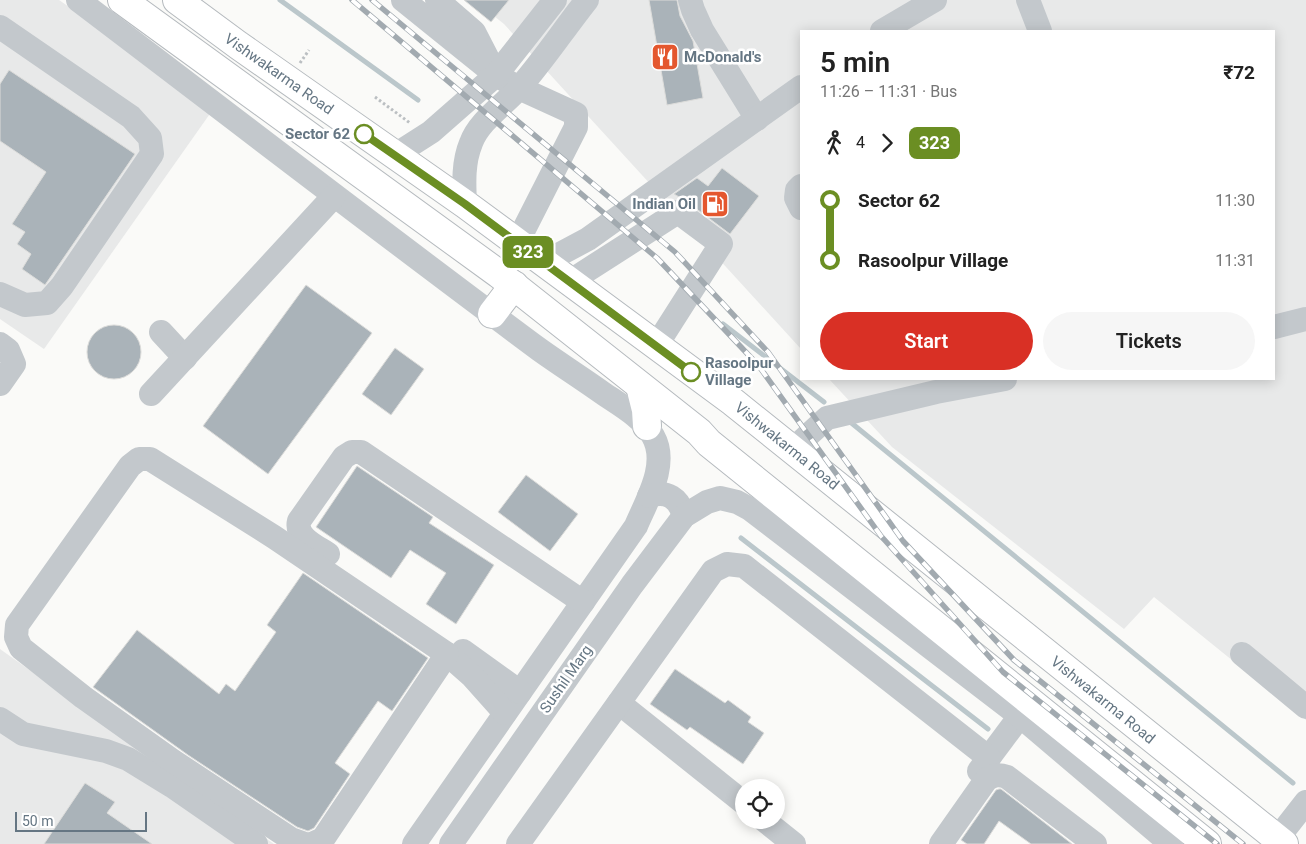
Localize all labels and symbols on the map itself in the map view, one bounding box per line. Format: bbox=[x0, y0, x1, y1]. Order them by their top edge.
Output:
street label: Vishwakarma Road bbox=[221, 30, 337, 118]
restaurant icon: McDonald's bbox=[650, 42, 680, 72]
place label: McDonald's bbox=[684, 48, 762, 66]
marker: Sector 62 bbox=[354, 124, 374, 144]
place label: Sector 62 bbox=[285, 125, 350, 143]
fuel station icon: Indian Oil bbox=[700, 189, 730, 219]
place label: Indian Oil bbox=[632, 195, 696, 213]
line badge: 323 bbox=[499, 236, 557, 268]
place label: Rasoolpur Village bbox=[705, 354, 774, 389]
marker: Rasoolpur Village bbox=[681, 362, 701, 382]
street label: Vishwakarma Road bbox=[731, 398, 843, 494]
street label: Sushil Marg bbox=[536, 642, 596, 716]
street label: Vishwakarma Road bbox=[1047, 652, 1159, 748]
scale bar bbox=[15, 809, 148, 832]

